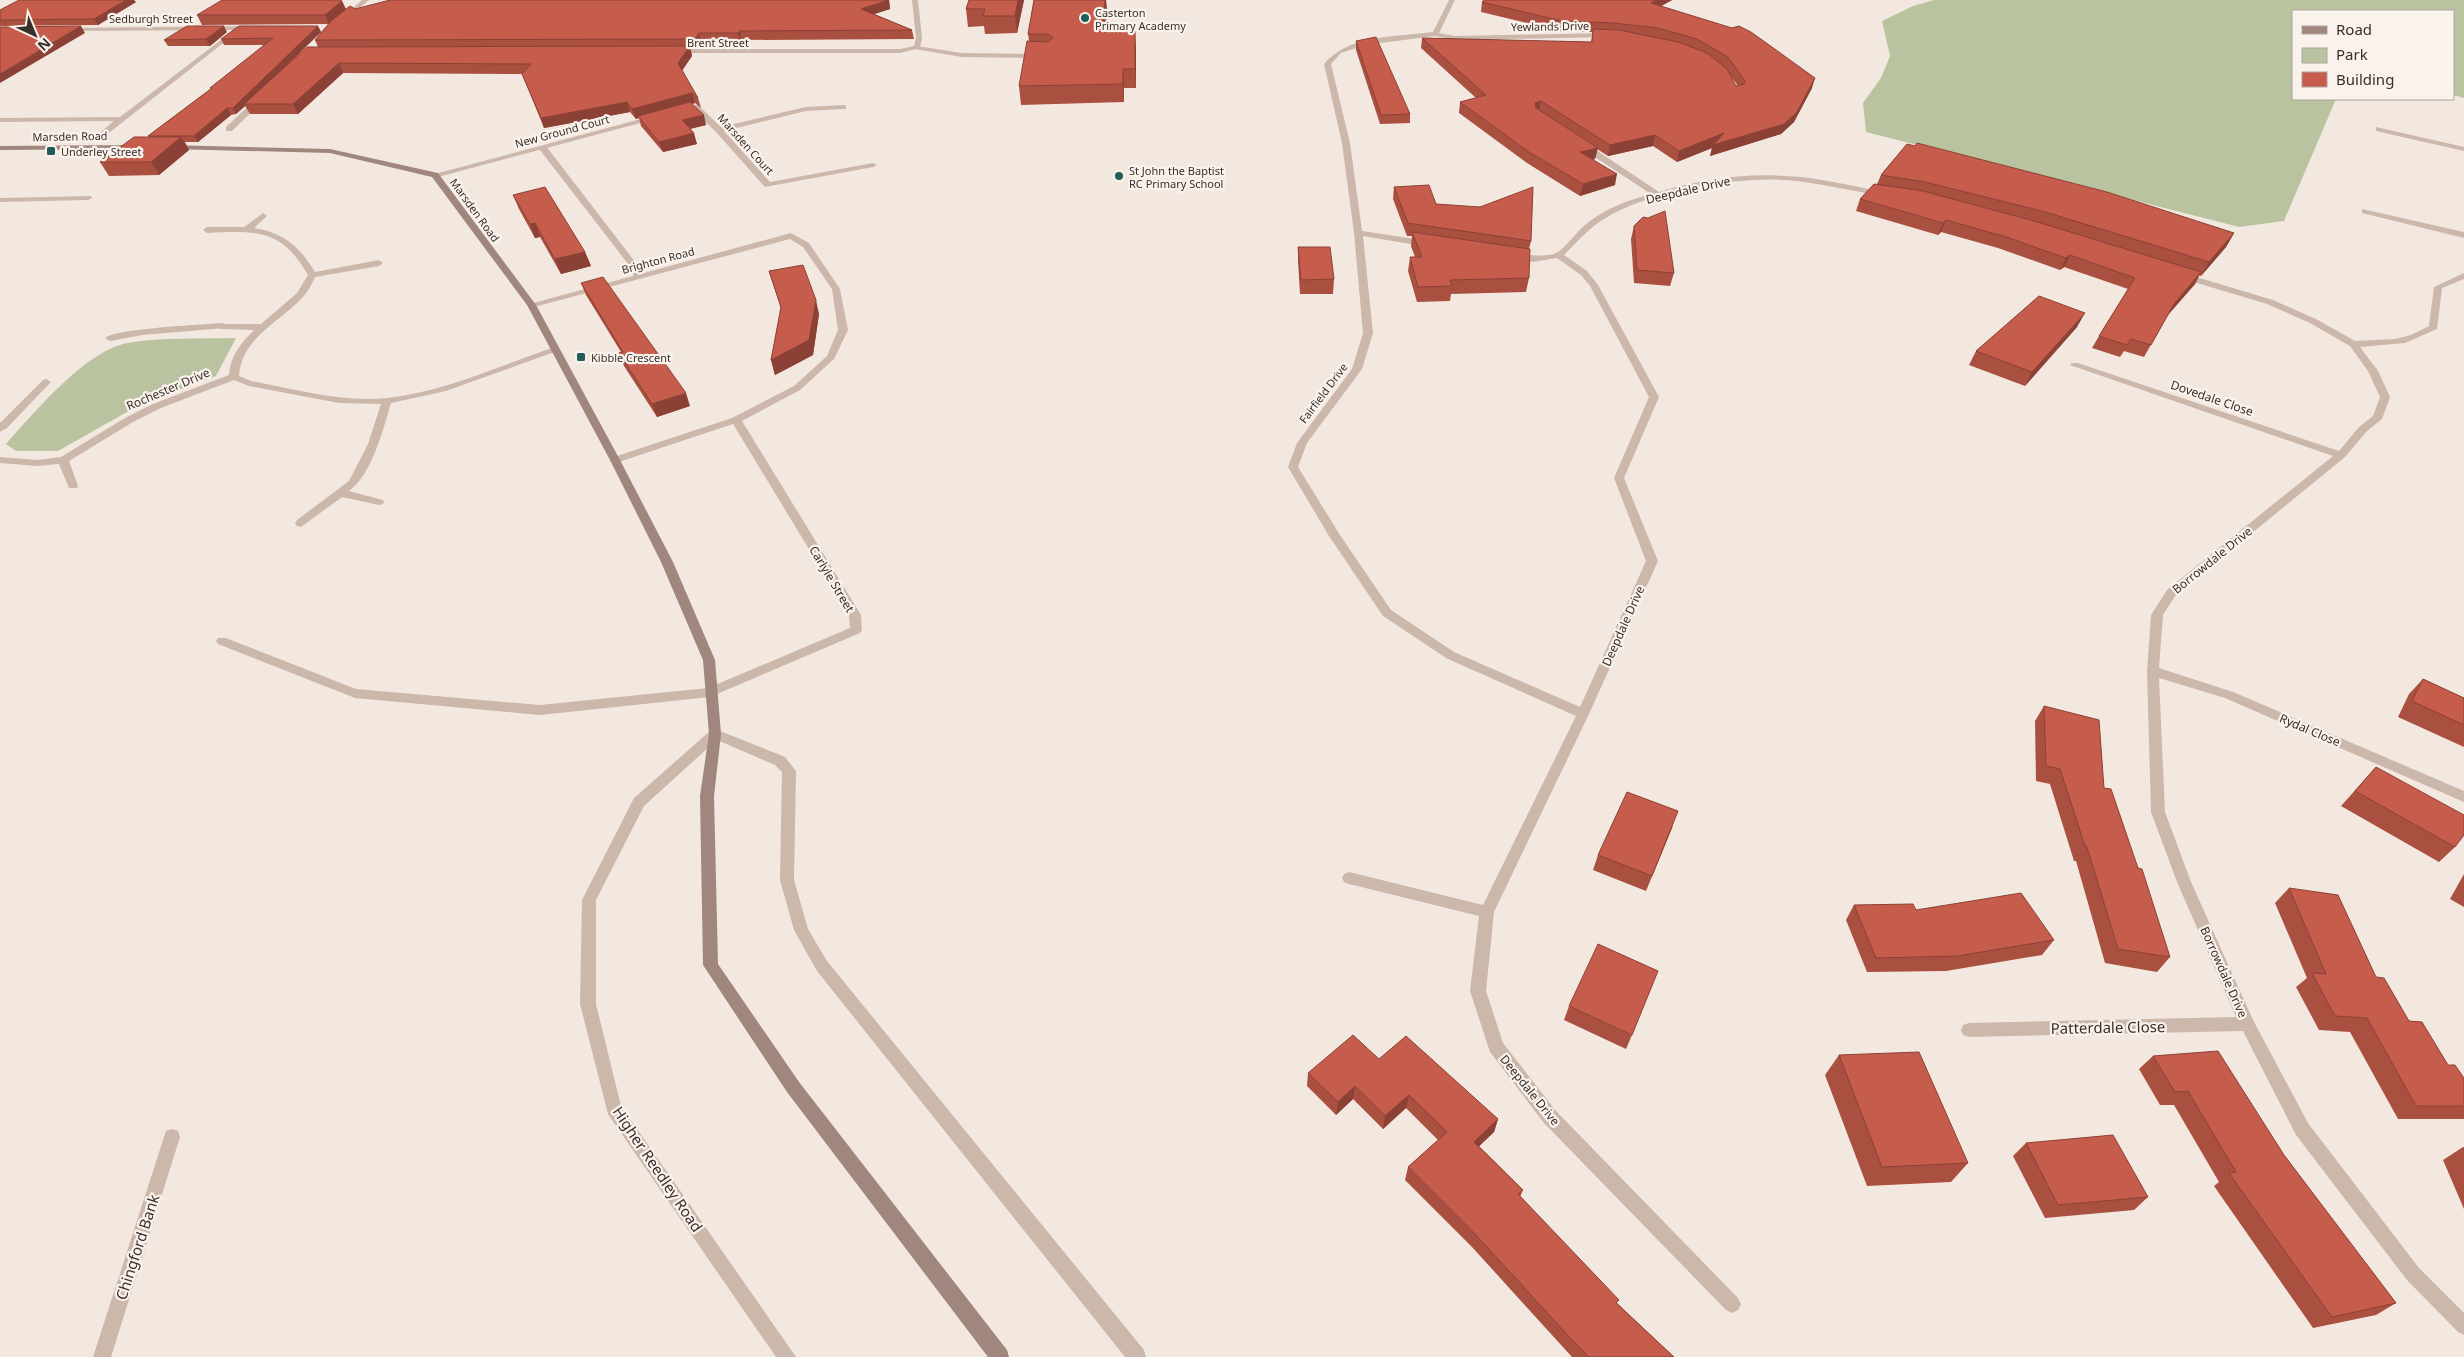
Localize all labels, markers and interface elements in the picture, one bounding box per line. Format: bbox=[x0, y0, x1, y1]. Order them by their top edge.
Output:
place label: Casterton Primary Academy bbox=[1095, 5, 1186, 33]
north arrow bbox=[10, 10, 60, 60]
legend bbox=[2292, 10, 2454, 100]
street label: Sedburgh Street bbox=[109, 11, 193, 26]
marker: Casterton Primary Academy bbox=[1079, 12, 1091, 24]
street label: Yewlands Drive bbox=[1511, 18, 1589, 34]
text: Road bbox=[2336, 19, 2372, 39]
text: N bbox=[34, 34, 55, 56]
street label: Brent Street bbox=[687, 35, 749, 50]
text: Park bbox=[2336, 44, 2368, 64]
text: Building bbox=[2336, 69, 2394, 89]
street label: Marsden Court bbox=[714, 110, 778, 178]
street label: New Ground Court bbox=[513, 111, 611, 151]
street label: Marsden Road bbox=[32, 128, 108, 144]
place label: Underley Street bbox=[61, 144, 141, 159]
marker: Underley Street bbox=[45, 145, 57, 157]
place label: St John the Baptist RC Primary School bbox=[1129, 163, 1224, 191]
marker: St John the Baptist RC Primary School bbox=[1113, 170, 1125, 182]
street label: Deepdale Drive bbox=[1644, 172, 1732, 208]
street label: Marsden Road bbox=[447, 175, 503, 245]
street label: Brighton Road bbox=[620, 243, 696, 277]
place label: Kibble Crescent bbox=[591, 350, 671, 365]
marker: Kibble Crescent bbox=[575, 351, 587, 363]
street label: Fairfield Drive bbox=[1295, 360, 1351, 426]
street label: Rochester Drive bbox=[124, 364, 213, 414]
street label: Dovedale Close bbox=[2168, 376, 2256, 420]
street label: Borrowdale Drive bbox=[2169, 522, 2256, 597]
street label: Carlyle Street bbox=[805, 542, 859, 616]
street label: Deepdale Drive bbox=[1598, 583, 1648, 669]
street label: Rydal Close bbox=[2277, 710, 2343, 750]
street label: Borrowdale Drive bbox=[2196, 924, 2252, 1020]
street label: Patterdale Close bbox=[2051, 1016, 2165, 1038]
street label: Deepdale Drive bbox=[1496, 1051, 1564, 1129]
street label: Higher Reedley Road bbox=[609, 1102, 707, 1236]
street label: Chingford Bank bbox=[111, 1192, 163, 1302]

